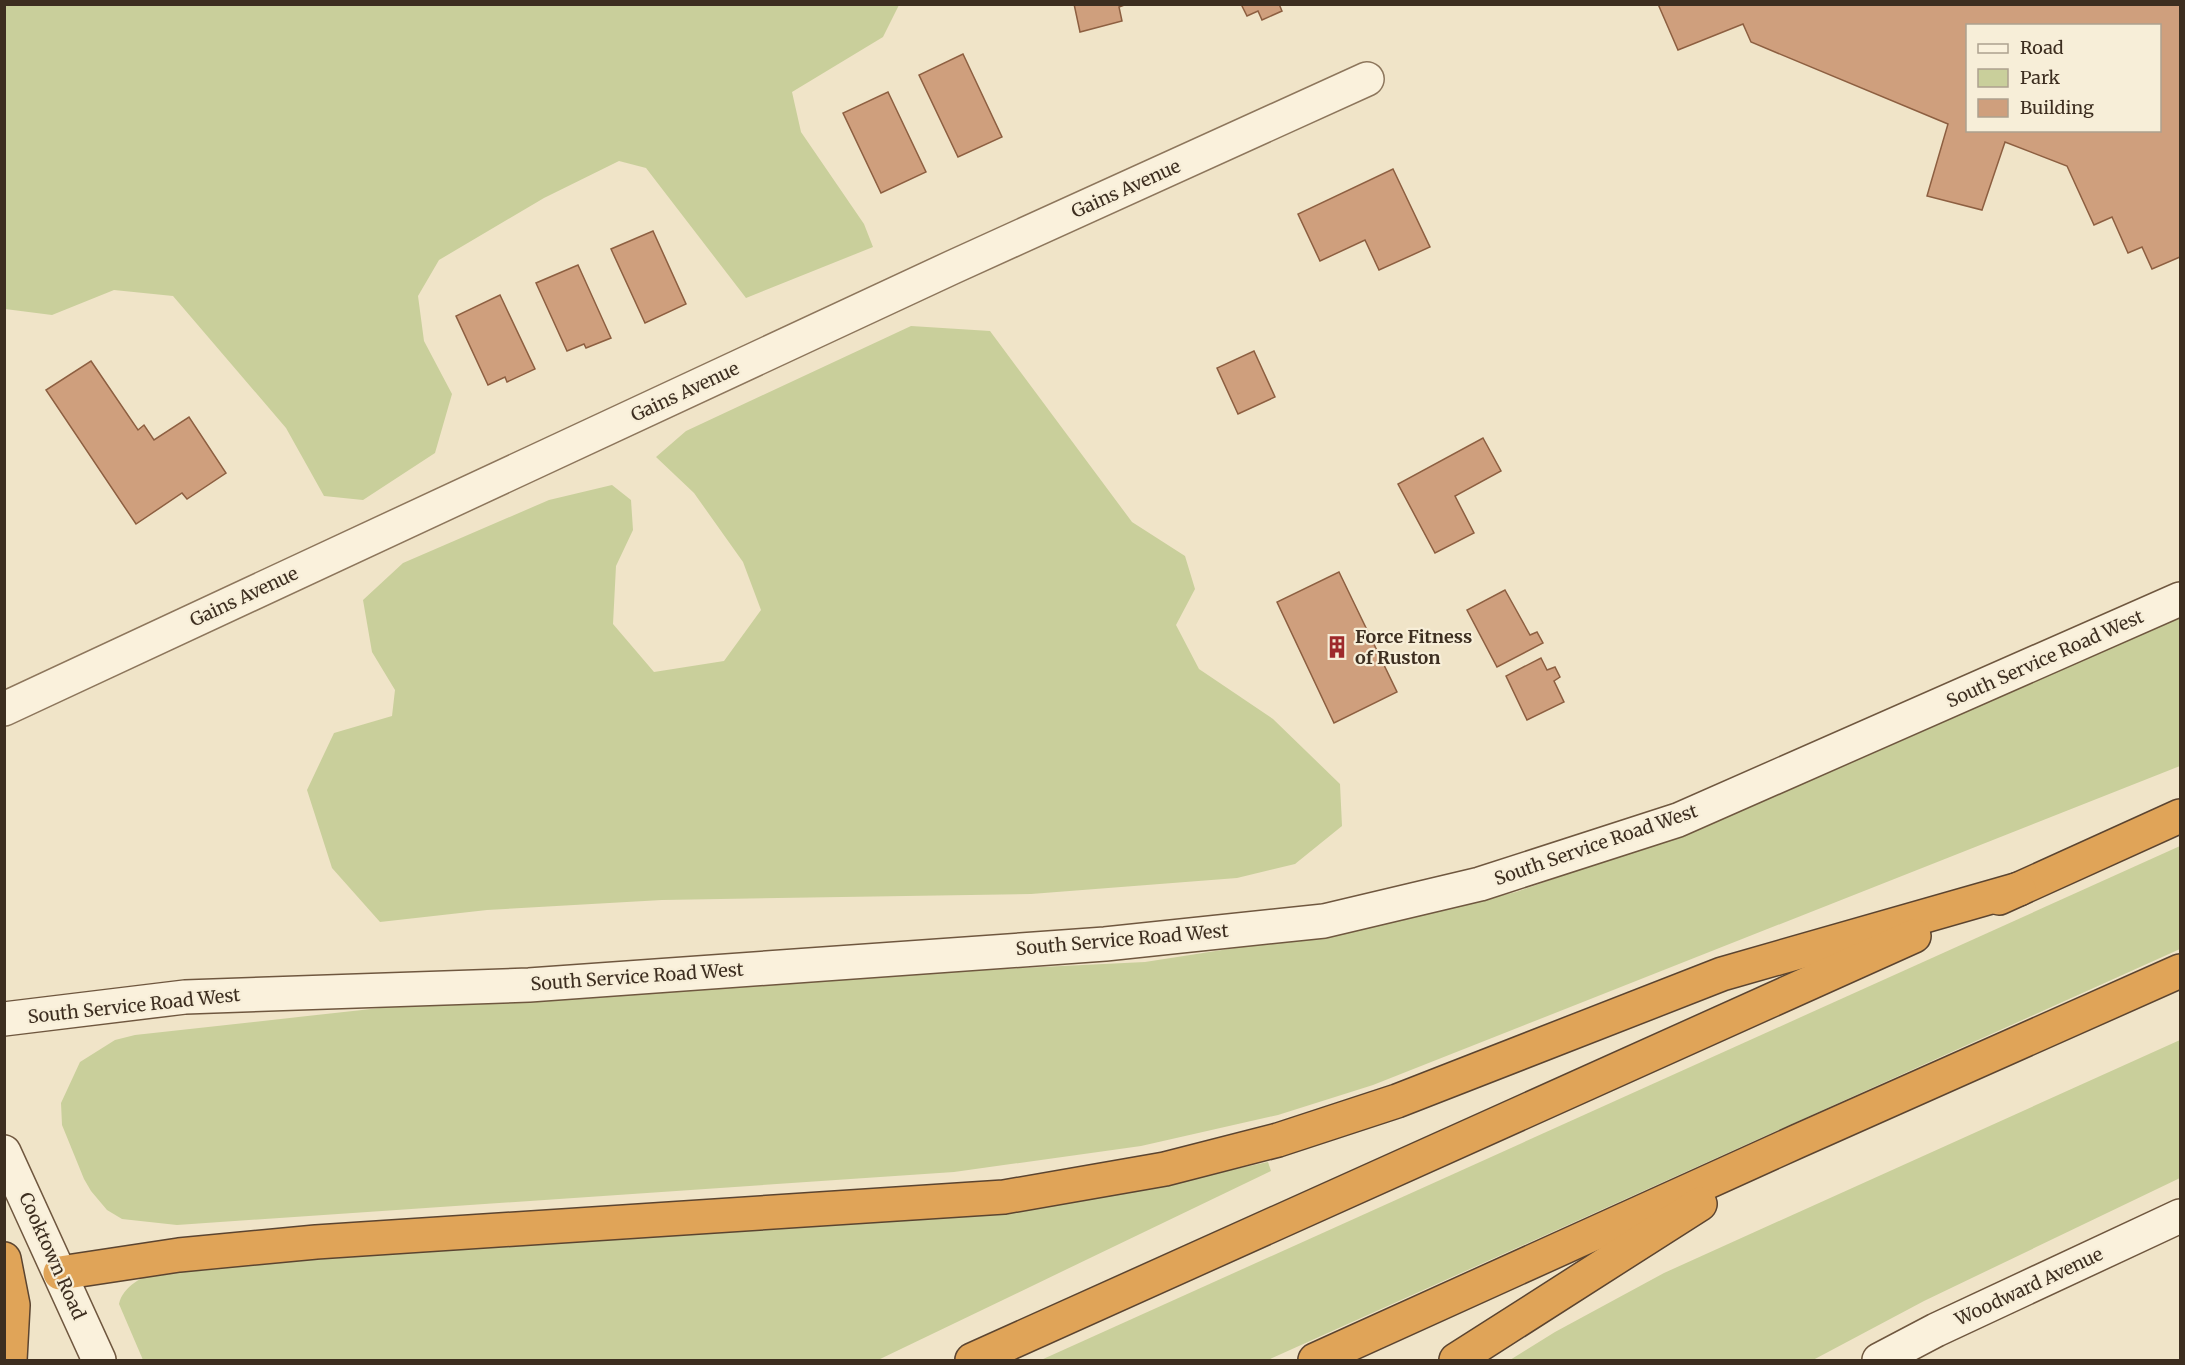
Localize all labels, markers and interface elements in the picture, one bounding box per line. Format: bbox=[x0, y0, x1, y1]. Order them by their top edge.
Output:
legend bbox=[1966, 24, 2161, 132]
text: Road bbox=[2020, 36, 2064, 59]
text: Park bbox=[2020, 66, 2061, 89]
text: Building bbox=[2020, 96, 2094, 119]
street label: Gains Avenue bbox=[1068, 154, 1184, 223]
street label: Gains Avenue bbox=[627, 356, 743, 427]
street label: Gains Avenue bbox=[186, 561, 302, 632]
street label: South Service Road West bbox=[1943, 605, 2147, 712]
place label: Force Fitness of Ruston bbox=[1355, 625, 1472, 669]
building icon: Force Fitness of Ruston bbox=[1324, 634, 1350, 660]
street label: South Service Road West bbox=[1491, 799, 1701, 890]
street label: South Service Road West bbox=[1015, 919, 1229, 960]
street label: South Service Road West bbox=[530, 958, 744, 995]
street label: South Service Road West bbox=[27, 983, 241, 1028]
street label: Cooktown Road bbox=[14, 1189, 91, 1323]
street label: Woodward Avenue bbox=[1950, 1242, 2106, 1331]

